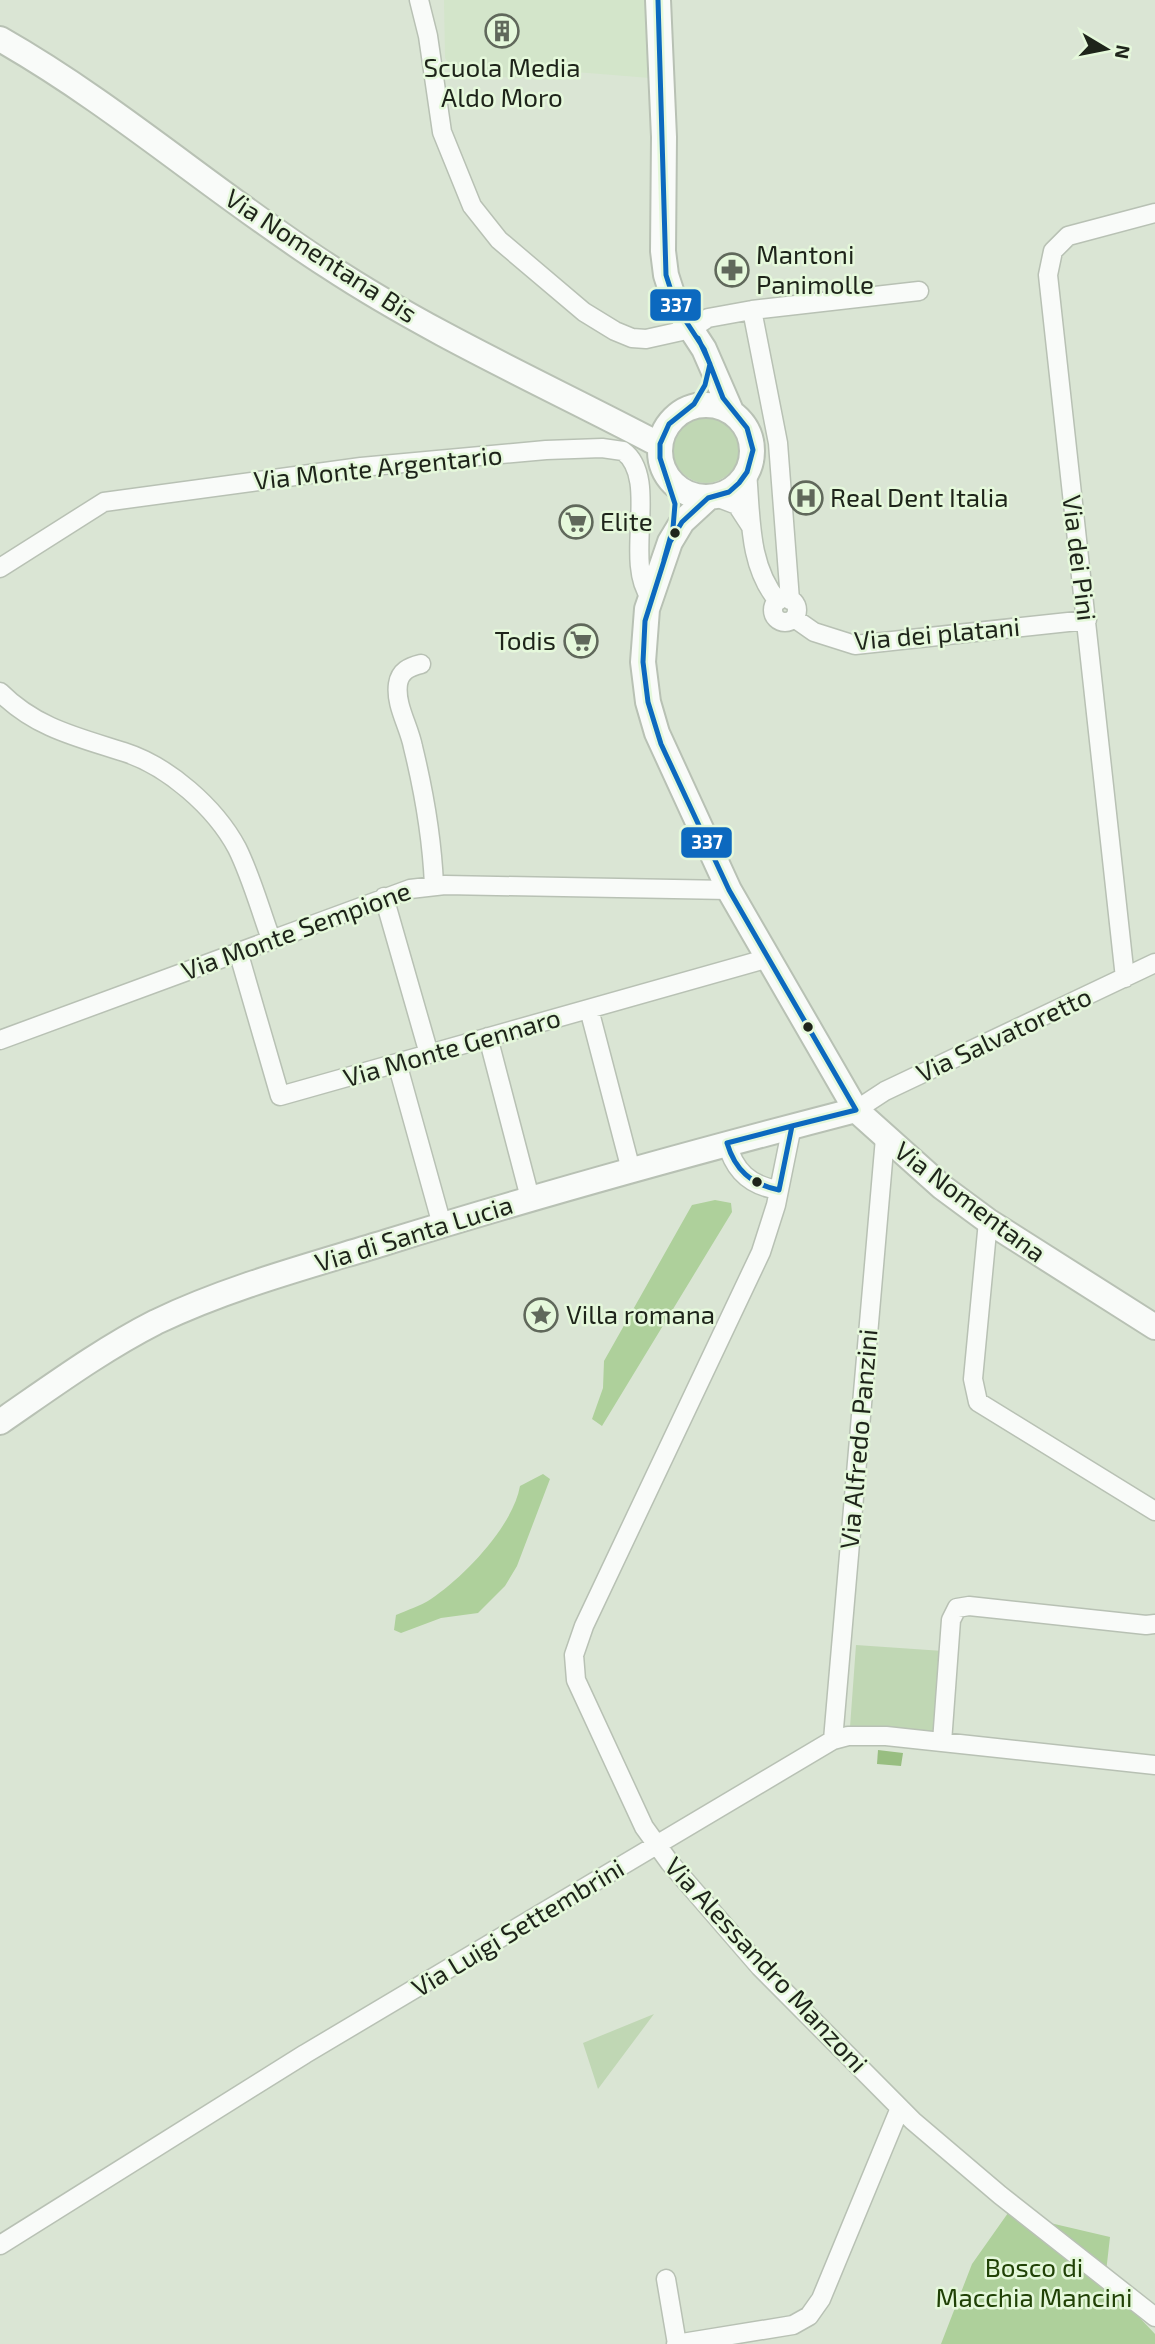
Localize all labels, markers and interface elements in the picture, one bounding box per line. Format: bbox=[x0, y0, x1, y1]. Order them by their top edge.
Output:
building icon: Scuola Media Aldo Moro bbox=[483, 12, 521, 50]
north arrow bbox=[1071, 14, 1141, 84]
text: N bbox=[1111, 43, 1136, 61]
place label: Scuola Media Aldo Moro bbox=[423, 51, 581, 112]
street label: Via Nomentana Bis bbox=[220, 181, 424, 328]
place label: Mantoni Panimolle bbox=[756, 238, 874, 299]
pharmacy icon: Mantoni Panimolle bbox=[713, 251, 751, 289]
line badge: 337 bbox=[649, 288, 702, 322]
text: 337 bbox=[660, 293, 692, 316]
street label: Via Monte Argentario bbox=[252, 438, 504, 495]
hospital icon: Real Dent Italia bbox=[787, 479, 825, 517]
place label: Real Dent Italia bbox=[830, 481, 1009, 512]
street label: Via dei Pini bbox=[1057, 493, 1104, 623]
supermarket icon: Elite bbox=[557, 503, 595, 541]
place label: Elite bbox=[600, 505, 653, 536]
unlabelled marker bbox=[668, 526, 682, 540]
street label: Via dei platani bbox=[853, 610, 1021, 655]
supermarket icon: Todis bbox=[562, 622, 600, 660]
place label: Todis bbox=[494, 624, 556, 655]
line badge: 337 bbox=[680, 826, 733, 859]
text: 337 bbox=[691, 830, 723, 853]
street label: Via Monte Sempione bbox=[177, 874, 414, 985]
street label: Via Salvatoretto bbox=[911, 980, 1096, 1088]
street label: Via Monte Gennaro bbox=[339, 1001, 564, 1092]
unlabelled marker bbox=[801, 1020, 815, 1034]
street label: Via Nomentana bbox=[889, 1134, 1052, 1268]
unlabelled marker bbox=[750, 1175, 764, 1189]
street label: Via di Santa Lucia bbox=[311, 1188, 516, 1277]
place icon: Villa romana bbox=[522, 1296, 560, 1334]
place label: Villa romana bbox=[566, 1298, 715, 1329]
street label: Via Alfredo Panzini bbox=[832, 1328, 883, 1550]
street label: Via Alessandro Manzoni bbox=[659, 1850, 875, 2078]
street label: Via Luigi Settembrini bbox=[405, 1851, 629, 2002]
park label: Bosco di Macchia Mancini bbox=[936, 2251, 1132, 2312]

